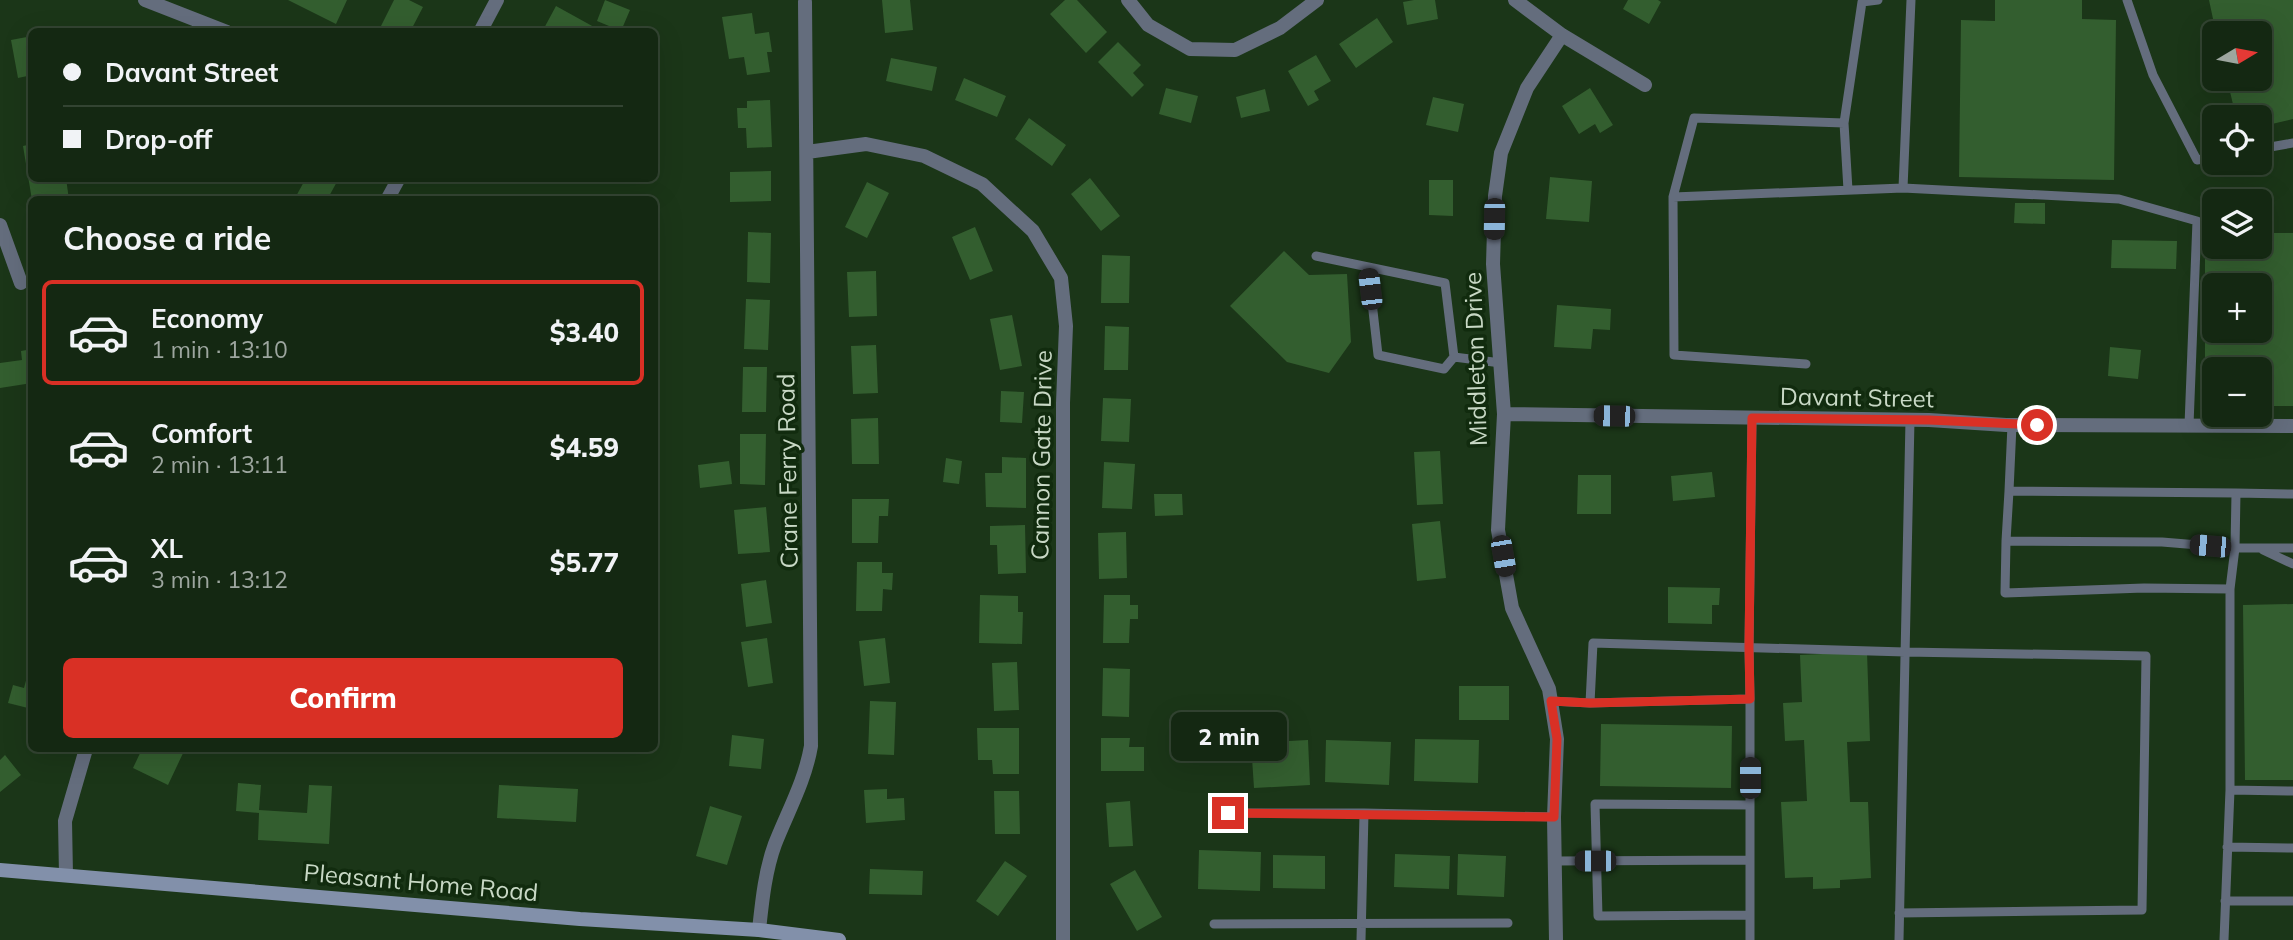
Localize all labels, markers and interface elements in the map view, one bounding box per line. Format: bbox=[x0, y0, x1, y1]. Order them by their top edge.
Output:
north arrow bbox=[2202, 21, 2272, 91]
map controls bbox=[2202, 21, 2272, 427]
text: Davant Street bbox=[105, 56, 278, 89]
button: locate bbox=[2202, 105, 2272, 175]
text: Drop-off bbox=[105, 123, 212, 156]
button: layers bbox=[2202, 189, 2272, 259]
car bbox=[1484, 198, 1505, 240]
text: Choose a ride bbox=[63, 218, 271, 258]
car bbox=[1358, 267, 1383, 311]
street label: Middleton Drive bbox=[1457, 271, 1493, 447]
button: + bbox=[2202, 273, 2272, 343]
icon: car bbox=[67, 301, 130, 364]
text: Economy bbox=[151, 302, 263, 335]
text: $3.40 bbox=[550, 316, 619, 349]
text: 1 min · 13:10 bbox=[151, 335, 288, 364]
street label: Cannon Gate Drive bbox=[1024, 350, 1058, 560]
button: − bbox=[2202, 357, 2272, 427]
street label: Crane Ferry Road bbox=[770, 373, 804, 569]
street label: Davant Street bbox=[1780, 381, 1934, 413]
car bbox=[1593, 405, 1636, 427]
route start bbox=[2021, 409, 2053, 441]
icon: car bbox=[67, 416, 130, 479]
text: Comfort bbox=[151, 417, 252, 450]
text: $4.59 bbox=[550, 431, 619, 464]
text: 2 min · 13:11 bbox=[151, 450, 288, 479]
icon: car bbox=[67, 531, 130, 594]
text: XL bbox=[151, 532, 183, 565]
car bbox=[1490, 533, 1517, 579]
car bbox=[2189, 534, 2232, 558]
text: $5.77 bbox=[550, 546, 619, 579]
text: 3 min · 13:12 bbox=[151, 565, 288, 594]
button: Confirm bbox=[63, 658, 623, 738]
callout: 2 min bbox=[1170, 712, 1286, 760]
text: 2 min bbox=[1198, 722, 1260, 751]
car bbox=[1740, 757, 1761, 799]
route end bbox=[1212, 797, 1244, 829]
car bbox=[1575, 851, 1617, 872]
street label: Pleasant Home Road bbox=[303, 857, 539, 907]

